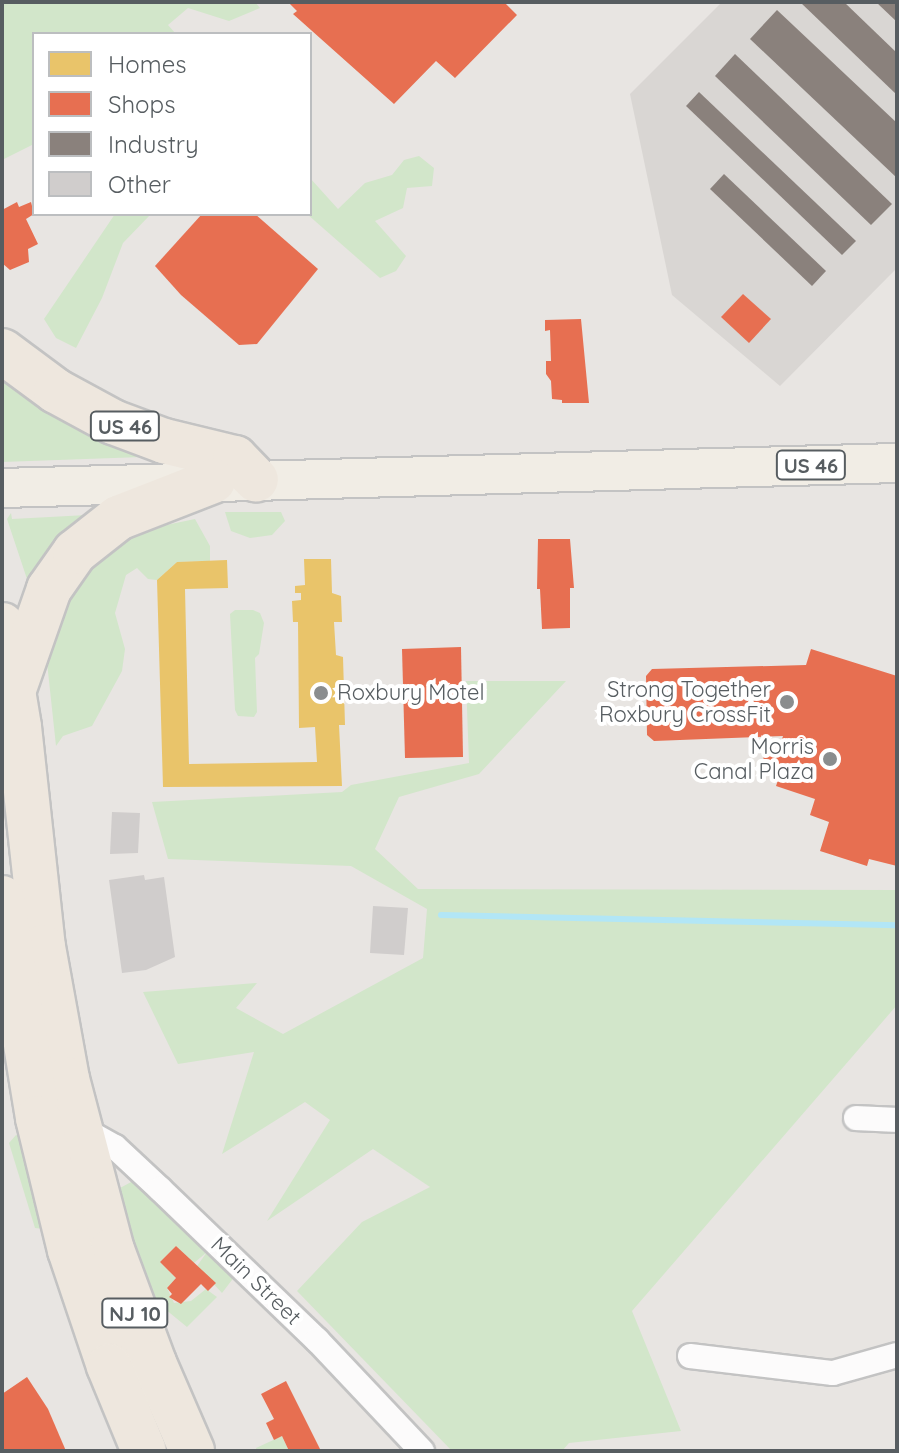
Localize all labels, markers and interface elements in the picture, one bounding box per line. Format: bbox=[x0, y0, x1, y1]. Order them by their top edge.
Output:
legend bbox=[32, 32, 312, 216]
text: Homes bbox=[108, 49, 186, 79]
text: Shops bbox=[108, 89, 175, 119]
text: Industry bbox=[108, 129, 199, 159]
text: Other bbox=[108, 169, 171, 199]
road number: US 46 bbox=[89, 410, 161, 442]
road number: US 46 bbox=[775, 449, 847, 481]
place label: Strong Together Roxbury CrossFit bbox=[599, 676, 771, 728]
place label: Roxbury Motel bbox=[337, 680, 484, 706]
marker: Roxbury Motel bbox=[312, 684, 330, 702]
marker: Strong Together Roxbury CrossFit bbox=[778, 693, 796, 711]
place label: Morris Canal Plaza bbox=[694, 733, 814, 784]
marker: Morris Canal Plaza bbox=[821, 750, 839, 768]
street label: Main Street bbox=[205, 1232, 307, 1330]
road number: NJ 10 bbox=[101, 1297, 169, 1329]

